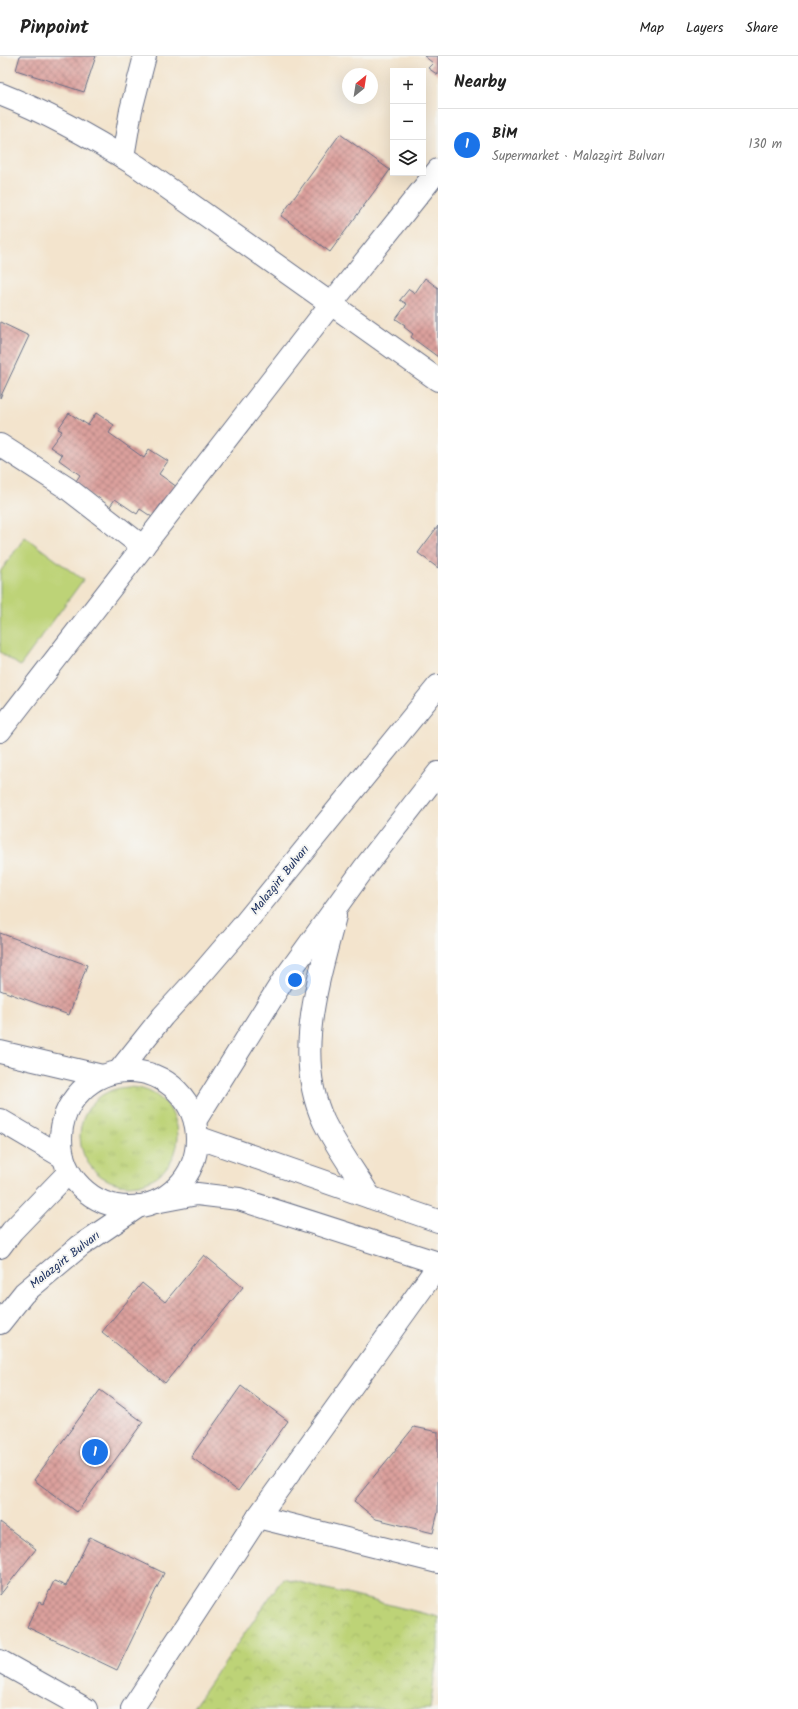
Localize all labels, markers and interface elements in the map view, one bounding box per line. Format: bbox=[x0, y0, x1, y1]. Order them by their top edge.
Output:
text: Pinpoint bbox=[20, 13, 89, 43]
text: Map bbox=[640, 17, 664, 39]
text: Layers bbox=[686, 17, 724, 39]
text: Share bbox=[746, 17, 778, 39]
north arrow bbox=[342, 68, 378, 104]
map controls bbox=[390, 68, 426, 176]
button: + bbox=[390, 68, 426, 104]
text: Nearby bbox=[454, 69, 506, 96]
button: − bbox=[390, 104, 426, 140]
text: BİM bbox=[492, 122, 517, 146]
text: 1 bbox=[465, 134, 469, 155]
text: 130 m bbox=[748, 134, 782, 155]
button: layers bbox=[390, 140, 426, 176]
text: Supermarket · Malazgirt Bulvarı bbox=[492, 146, 665, 167]
street label: Malazgirt Bulvarı bbox=[246, 841, 314, 919]
your location bbox=[285, 970, 305, 990]
street label: Malazgirt Bulvarı bbox=[26, 1226, 104, 1294]
pin: 1 bbox=[82, 1437, 108, 1467]

